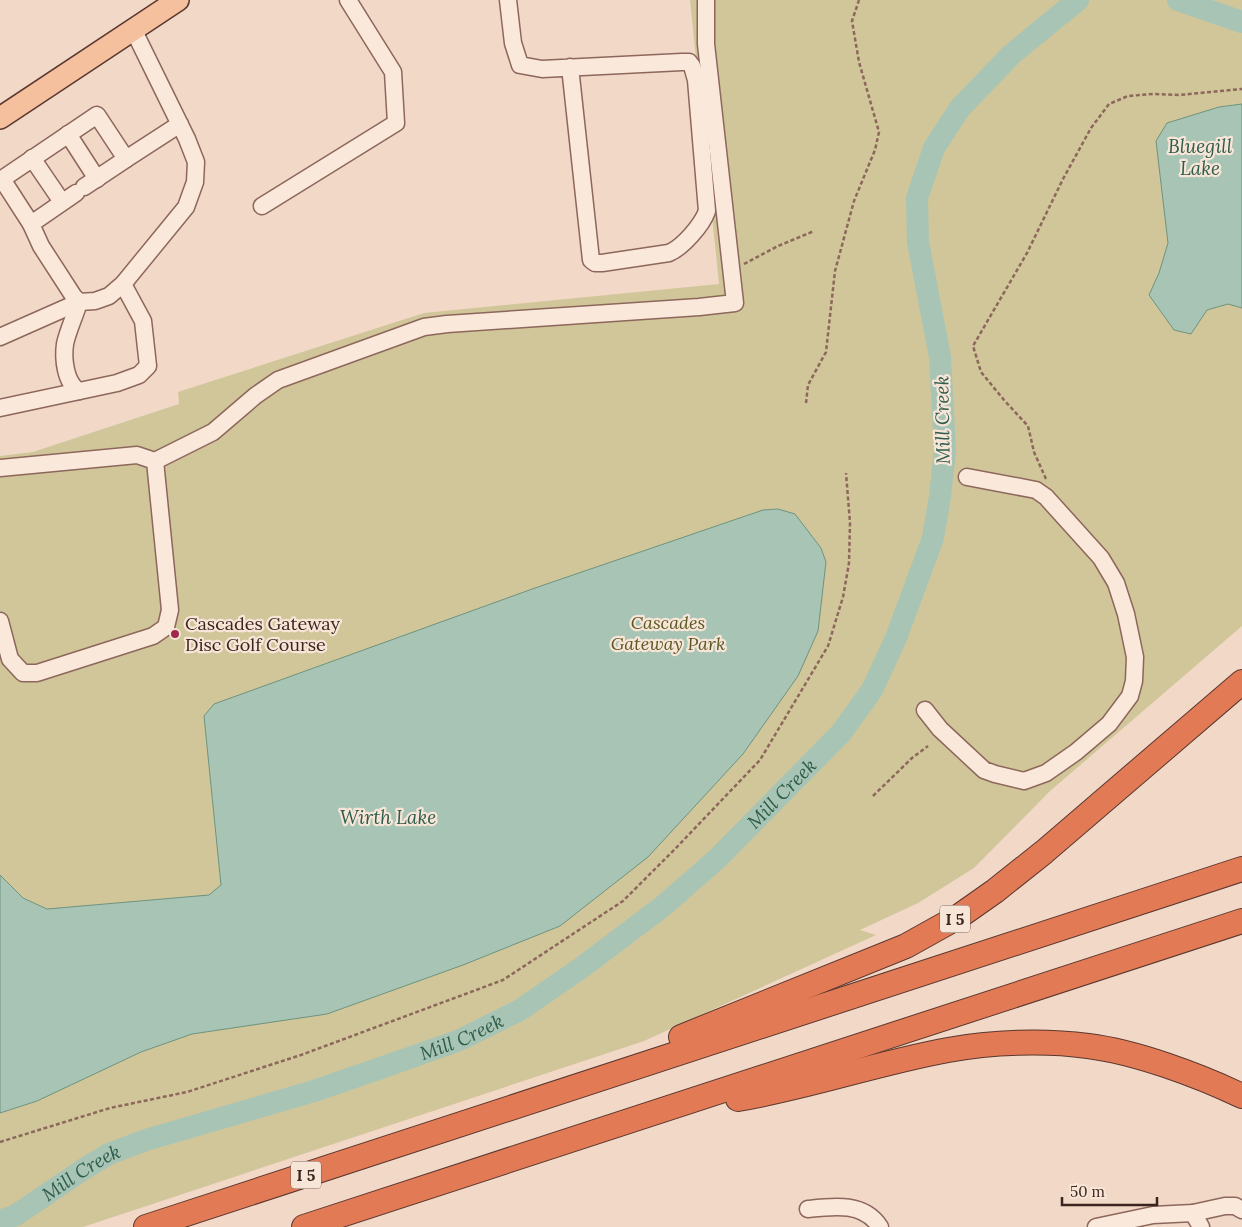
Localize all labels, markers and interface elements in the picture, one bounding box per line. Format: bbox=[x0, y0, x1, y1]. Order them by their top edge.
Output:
water label: Bluegill Lake bbox=[1168, 134, 1233, 180]
water label: Mill Creek bbox=[929, 375, 955, 465]
park label: Cascades Gateway Park bbox=[611, 611, 725, 655]
place label: Cascades Gateway Disc Golf Course bbox=[185, 612, 340, 656]
marker: Cascades Gateway Disc Golf Course bbox=[169, 628, 181, 640]
water label: Mill Creek bbox=[742, 753, 821, 834]
water label: Wirth Lake bbox=[340, 805, 436, 829]
road number: I 5 bbox=[940, 906, 970, 932]
water label: Mill Creek bbox=[416, 1008, 507, 1065]
water label: Mill Creek bbox=[37, 1139, 124, 1206]
road number: I 5 bbox=[291, 1162, 321, 1188]
scale bar bbox=[1062, 1174, 1157, 1206]
text: 50 m bbox=[1070, 1182, 1105, 1201]

